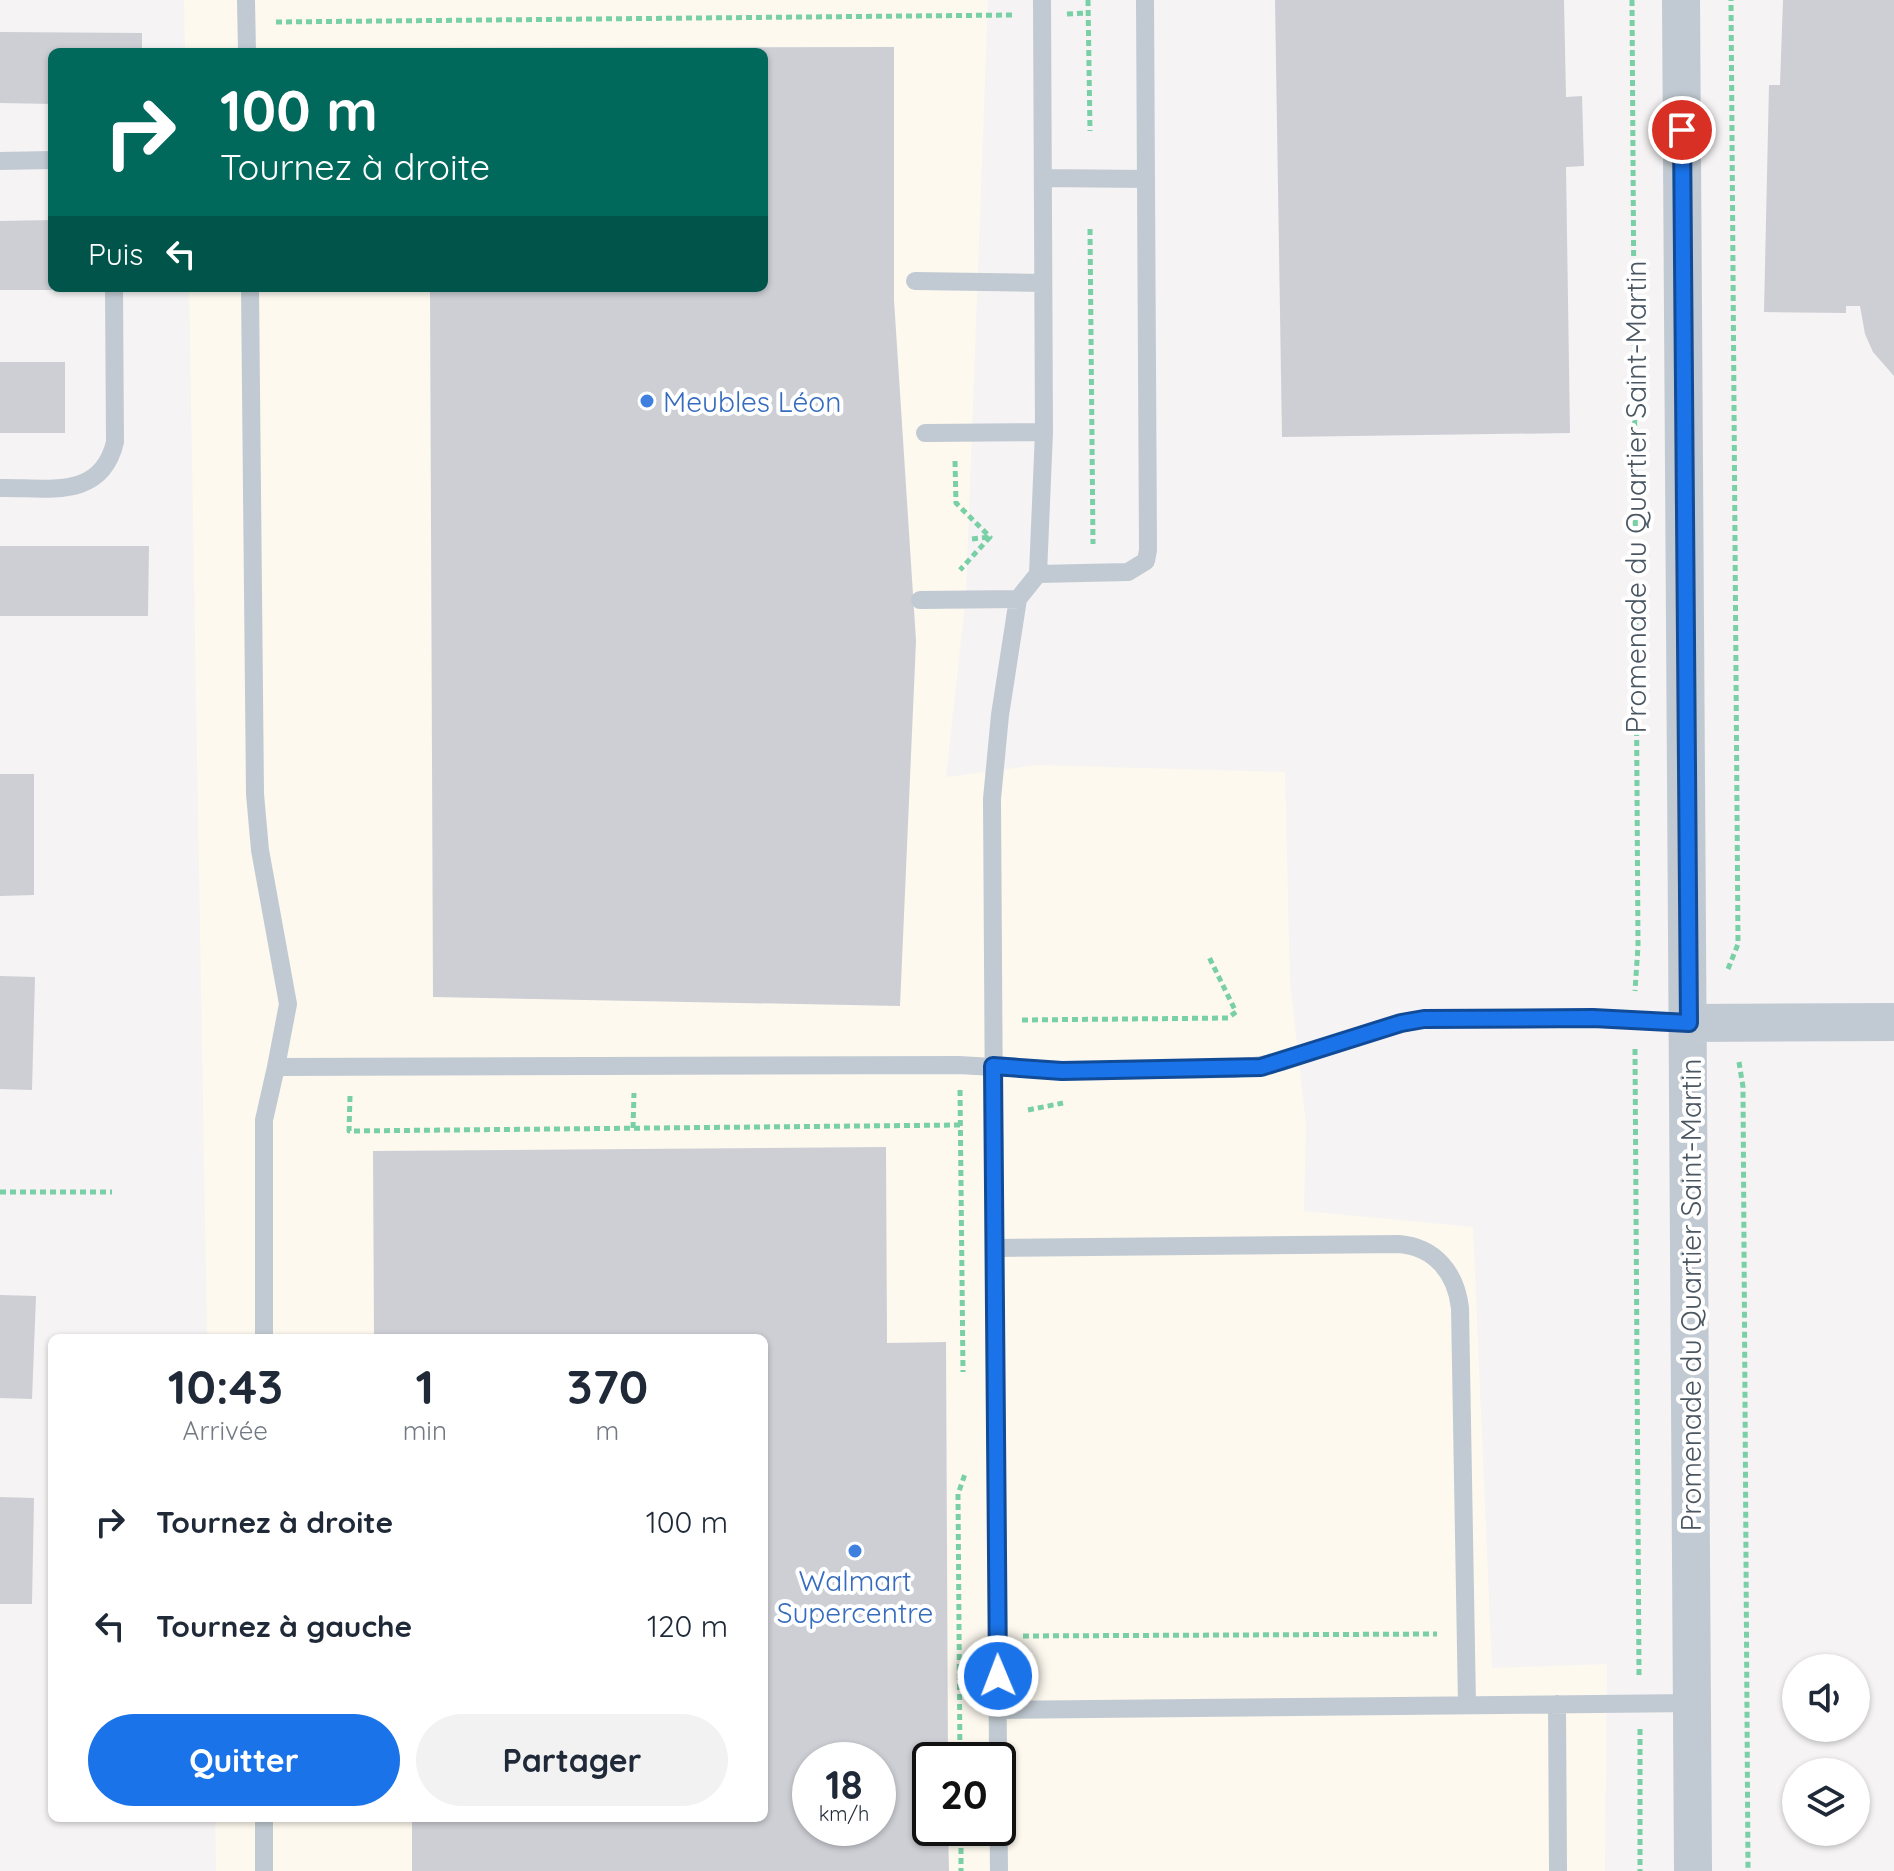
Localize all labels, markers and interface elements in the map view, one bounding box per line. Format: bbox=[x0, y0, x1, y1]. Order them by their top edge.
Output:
text: 100 m bbox=[220, 75, 378, 145]
icon: right bbox=[88, 80, 192, 184]
pin bbox=[1648, 96, 1716, 164]
icon: arrive bbox=[1660, 108, 1704, 152]
text: Tournez à droite bbox=[220, 144, 490, 189]
icon: left bbox=[159, 232, 203, 276]
text: Puis bbox=[88, 235, 143, 273]
street label: Promenade du Quartier Saint-Martin bbox=[1618, 261, 1653, 733]
place label: Meubles Léon bbox=[663, 384, 841, 419]
marker: Meubles Léon bbox=[638, 392, 656, 410]
street label: Promenade du Quartier Saint-Martin bbox=[1673, 1059, 1708, 1531]
text: 10:43 bbox=[168, 1356, 283, 1416]
text: 1 bbox=[415, 1356, 434, 1416]
text: 370 bbox=[567, 1356, 648, 1416]
text: Arrivée bbox=[183, 1414, 268, 1447]
text: min bbox=[403, 1414, 447, 1447]
text: m bbox=[596, 1414, 619, 1447]
icon: right bbox=[88, 1500, 132, 1544]
text: Tournez à droite bbox=[156, 1503, 393, 1541]
text: 100 m bbox=[646, 1503, 728, 1541]
marker: Walmart Supercentre bbox=[846, 1542, 864, 1560]
place label: Walmart Supercentre bbox=[777, 1563, 933, 1630]
icon: left bbox=[88, 1604, 132, 1648]
text: Tournez à gauche bbox=[156, 1607, 412, 1645]
text: 120 m bbox=[647, 1607, 728, 1645]
position arrow bbox=[956, 1634, 1040, 1718]
map controls bbox=[1782, 1654, 1870, 1846]
button: sound bbox=[1782, 1654, 1870, 1742]
button: Quitter bbox=[88, 1714, 400, 1806]
button: Partager bbox=[416, 1714, 728, 1806]
speed limit sign: 20 bbox=[912, 1742, 1016, 1846]
button: layers bbox=[1782, 1758, 1870, 1846]
text: 18 bbox=[825, 1759, 863, 1809]
text: km/h bbox=[819, 1801, 869, 1826]

